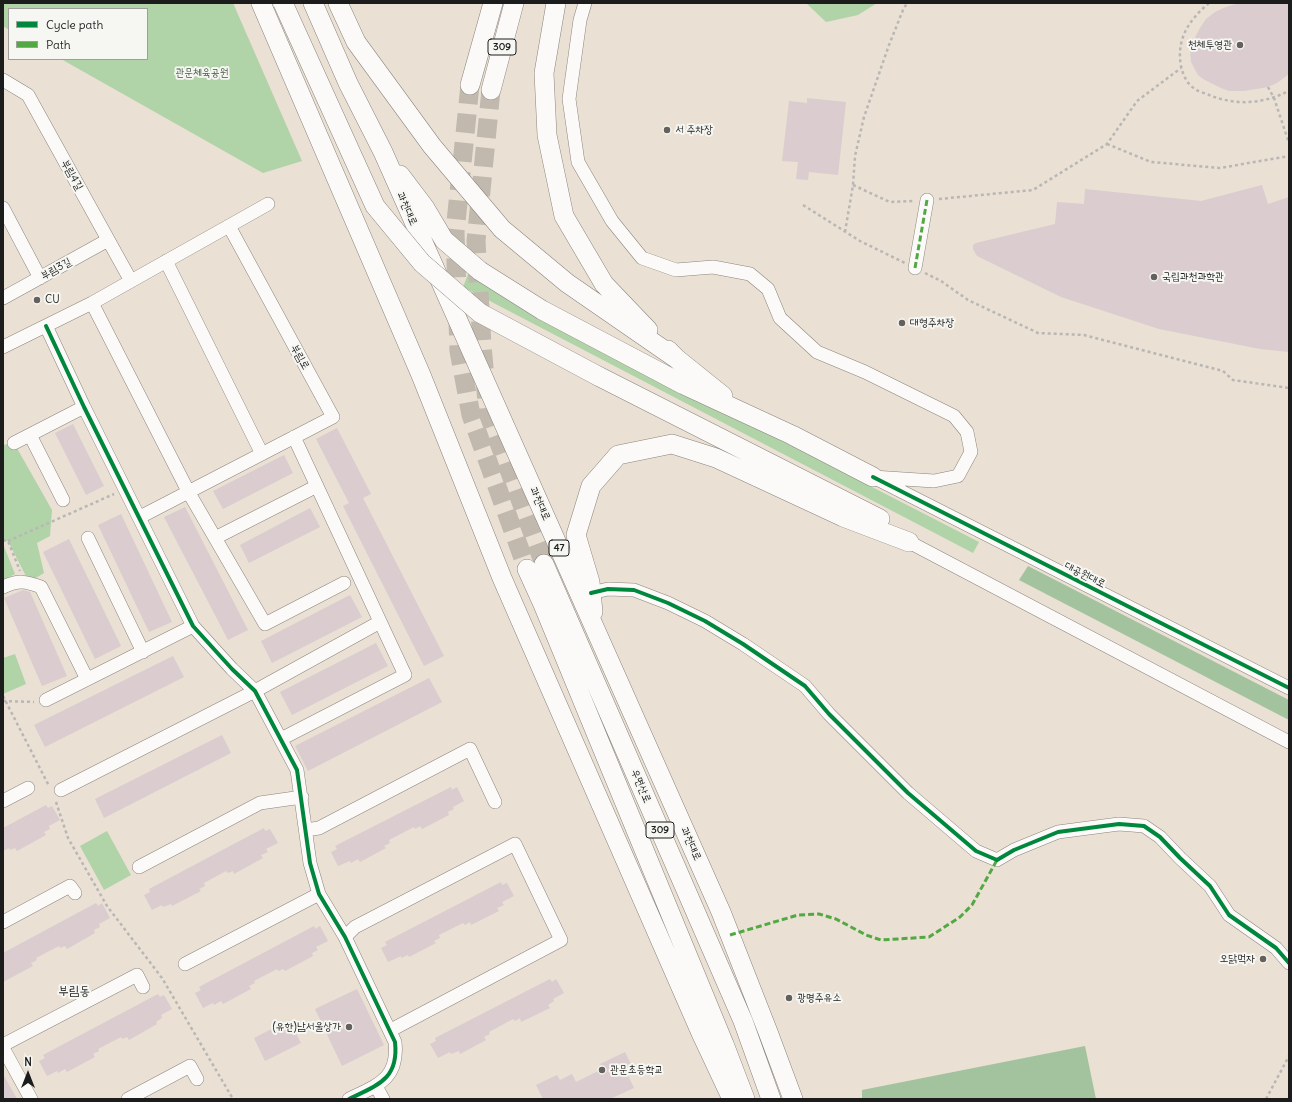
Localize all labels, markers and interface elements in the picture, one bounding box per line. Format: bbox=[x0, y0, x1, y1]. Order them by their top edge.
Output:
legend bbox=[8, 8, 148, 60]
text: Cycle path bbox=[46, 17, 103, 32]
text: Path bbox=[46, 37, 71, 52]
place label: 천체투영관 bbox=[1188, 38, 1232, 52]
road number: 309 bbox=[488, 39, 516, 55]
marker: 천체투영관 bbox=[1235, 40, 1245, 50]
park label: 관문체육공원 bbox=[175, 66, 229, 80]
place label: 서 주차장 bbox=[675, 123, 713, 137]
marker: 서 주차장 bbox=[662, 125, 672, 135]
street label: 부림4길 bbox=[58, 157, 86, 193]
street label: 과천대로 bbox=[394, 190, 420, 228]
street label: 부림3길 bbox=[38, 255, 74, 283]
place label: 국립과천과학관 bbox=[1162, 270, 1224, 284]
marker: 국립과천과학관 bbox=[1149, 272, 1159, 282]
place label: CU bbox=[45, 293, 60, 307]
marker: CU bbox=[32, 295, 42, 305]
place label: 대형주차장 bbox=[910, 316, 954, 330]
marker: 대형주차장 bbox=[897, 318, 907, 328]
street label: 부림로 bbox=[288, 342, 312, 372]
street label: 과천대로 bbox=[527, 485, 553, 523]
road number: 47 bbox=[549, 540, 569, 556]
street label: 대공원대로 bbox=[1062, 559, 1108, 591]
street label: 우면산로 bbox=[628, 767, 654, 805]
road number: 309 bbox=[646, 822, 674, 838]
street label: 과천대로 bbox=[678, 825, 704, 863]
place label: 오닭먹자 bbox=[1220, 952, 1255, 966]
marker: 오닭먹자 bbox=[1258, 954, 1268, 964]
district label: 부림동 bbox=[58, 983, 90, 999]
place label: 광명주유소 bbox=[797, 991, 841, 1005]
marker: 광명주유소 bbox=[784, 993, 794, 1003]
place label: (유한)남서울상가 bbox=[272, 1020, 341, 1034]
marker: (유한)남서울상가 bbox=[344, 1022, 354, 1032]
north arrow bbox=[8, 1054, 48, 1094]
text: N bbox=[24, 1055, 32, 1069]
place label: 관문초등학교 bbox=[610, 1063, 663, 1077]
marker: 관문초등학교 bbox=[597, 1065, 607, 1075]

